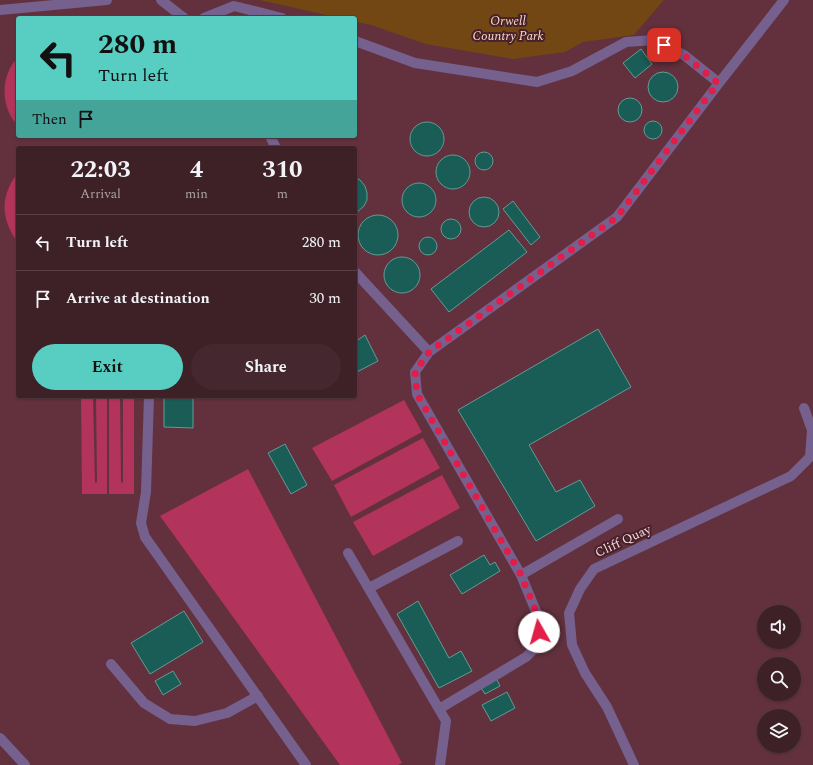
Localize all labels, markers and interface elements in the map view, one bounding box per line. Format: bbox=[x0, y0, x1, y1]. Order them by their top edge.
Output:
park label: Orwell Country Park bbox=[472, 11, 544, 46]
text: 280 m bbox=[98, 23, 177, 66]
pin bbox=[647, 28, 681, 62]
icon: left bbox=[32, 32, 84, 84]
icon: arrive bbox=[653, 34, 675, 56]
text: Turn left bbox=[98, 62, 169, 89]
text: Then bbox=[32, 108, 67, 131]
icon: arrive bbox=[75, 108, 97, 130]
text: 22:03 bbox=[70, 152, 131, 188]
text: 4 bbox=[190, 152, 203, 188]
text: 310 bbox=[262, 152, 303, 188]
text: Arrival bbox=[80, 184, 121, 204]
text: min bbox=[185, 184, 208, 204]
text: m bbox=[277, 184, 288, 204]
text: Turn left bbox=[66, 231, 128, 254]
text: 280 m bbox=[302, 231, 341, 254]
icon: left bbox=[32, 232, 54, 254]
text: Arrive at destination bbox=[66, 287, 210, 310]
text: 30 m bbox=[309, 287, 341, 310]
icon: arrive bbox=[32, 288, 54, 310]
button: Exit bbox=[32, 344, 183, 390]
button: Share bbox=[191, 344, 341, 390]
street label: Cliff Quay bbox=[592, 519, 655, 563]
map controls bbox=[757, 605, 801, 753]
button: sound bbox=[757, 605, 801, 649]
position arrow bbox=[518, 611, 560, 653]
button: search bbox=[757, 657, 801, 701]
button: layers bbox=[757, 709, 801, 753]

